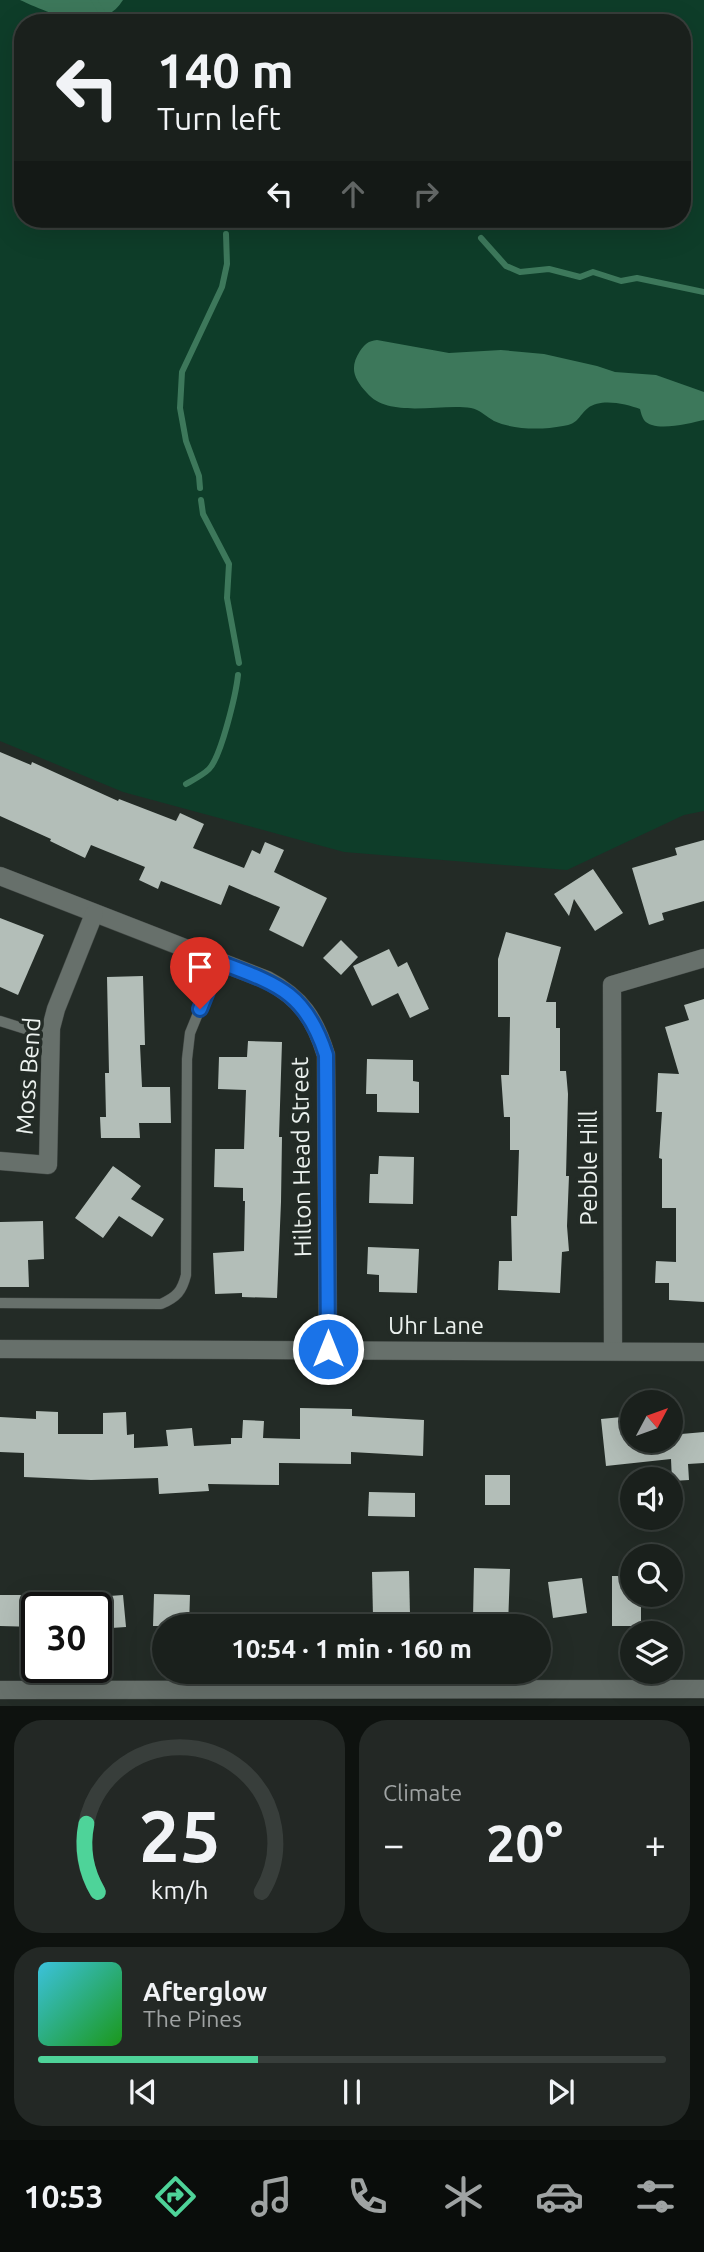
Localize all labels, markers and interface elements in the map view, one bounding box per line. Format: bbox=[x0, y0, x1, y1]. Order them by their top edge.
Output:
icon: left bbox=[42, 42, 133, 133]
text: 140 m bbox=[157, 42, 294, 97]
text: Turn left bbox=[157, 100, 281, 136]
icon: left bbox=[261, 175, 299, 213]
icon: ahead bbox=[334, 175, 372, 213]
icon: right bbox=[407, 175, 445, 213]
pin bbox=[170, 937, 230, 1009]
icon: arrive bbox=[181, 948, 219, 986]
street label: Moss Bend bbox=[10, 1016, 46, 1136]
street label: Hilton Head Street bbox=[286, 1056, 316, 1257]
street label: Pebble Hill bbox=[575, 1110, 602, 1226]
position arrow bbox=[291, 1312, 365, 1386]
street label: Uhr Lane bbox=[388, 1312, 484, 1339]
north arrow bbox=[620, 1390, 682, 1452]
map controls bbox=[620, 1390, 683, 1684]
button: sound bbox=[620, 1467, 683, 1530]
button: search bbox=[620, 1544, 683, 1607]
speed limit sign: 30 bbox=[21, 1592, 112, 1683]
button: layers bbox=[620, 1621, 683, 1684]
text: 10:54 · 1 min · 160 m bbox=[231, 1634, 472, 1663]
text: Climate bbox=[383, 1780, 462, 1805]
text: 25 bbox=[138, 1795, 221, 1877]
text: 20° bbox=[486, 1814, 563, 1872]
text: − bbox=[383, 1823, 404, 1865]
text: + bbox=[645, 1823, 666, 1865]
text: km/h bbox=[151, 1876, 208, 1904]
text: Afterglow bbox=[143, 1977, 267, 2006]
text: The Pines bbox=[143, 2006, 242, 2031]
icon: previous bbox=[124, 2073, 162, 2111]
icon: pause bbox=[333, 2073, 371, 2111]
icon: next bbox=[542, 2073, 580, 2111]
icon: directions bbox=[151, 2172, 200, 2221]
icon: music bbox=[247, 2172, 296, 2221]
icon: phone bbox=[343, 2172, 392, 2221]
icon: climate bbox=[439, 2172, 488, 2221]
icon: car bbox=[535, 2172, 584, 2221]
icon: filters bbox=[631, 2172, 680, 2221]
text: 10:53 bbox=[24, 2178, 104, 2214]

